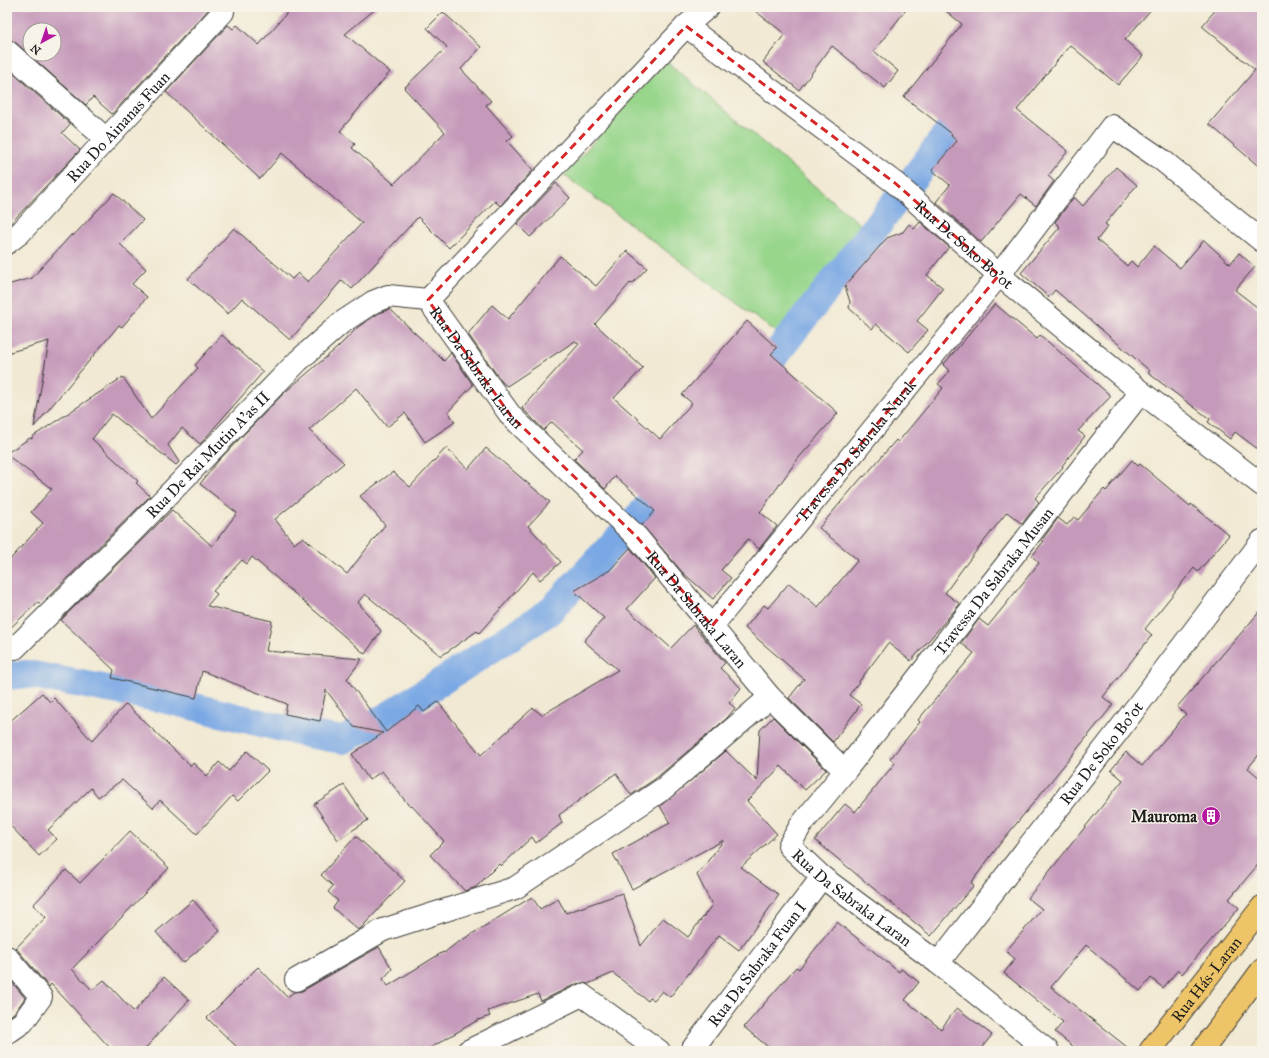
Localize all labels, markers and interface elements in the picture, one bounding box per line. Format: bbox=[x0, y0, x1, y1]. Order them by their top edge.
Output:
north arrow bbox=[22, 22, 62, 62]
text: N bbox=[28, 41, 44, 57]
street label: Rua Do Ainanas Fuan bbox=[63, 67, 174, 186]
street label: Rua De Soko Bo’ot bbox=[911, 196, 1018, 293]
street label: Rua Da Sabraka Laran bbox=[425, 303, 527, 433]
street label: Travessa Da Sabraka Nurak bbox=[792, 375, 920, 526]
street label: Rua De Rai Mutin A’as II bbox=[142, 387, 274, 522]
street label: Travessa Da Sabraka Musan bbox=[930, 503, 1058, 659]
street label: Rua Da Sabraka Laran bbox=[642, 547, 751, 672]
street label: Rua De Soko Bo’ot bbox=[1056, 698, 1147, 809]
building icon: Mauroma bbox=[1200, 805, 1222, 827]
place label: Mauroma bbox=[1131, 807, 1198, 826]
street label: Rua Da Sabraka Laran bbox=[788, 845, 916, 950]
street label: Rua Da Sabraka Fuan I bbox=[704, 898, 810, 1030]
street label: Rua Hás-Laran bbox=[1167, 933, 1246, 1026]

